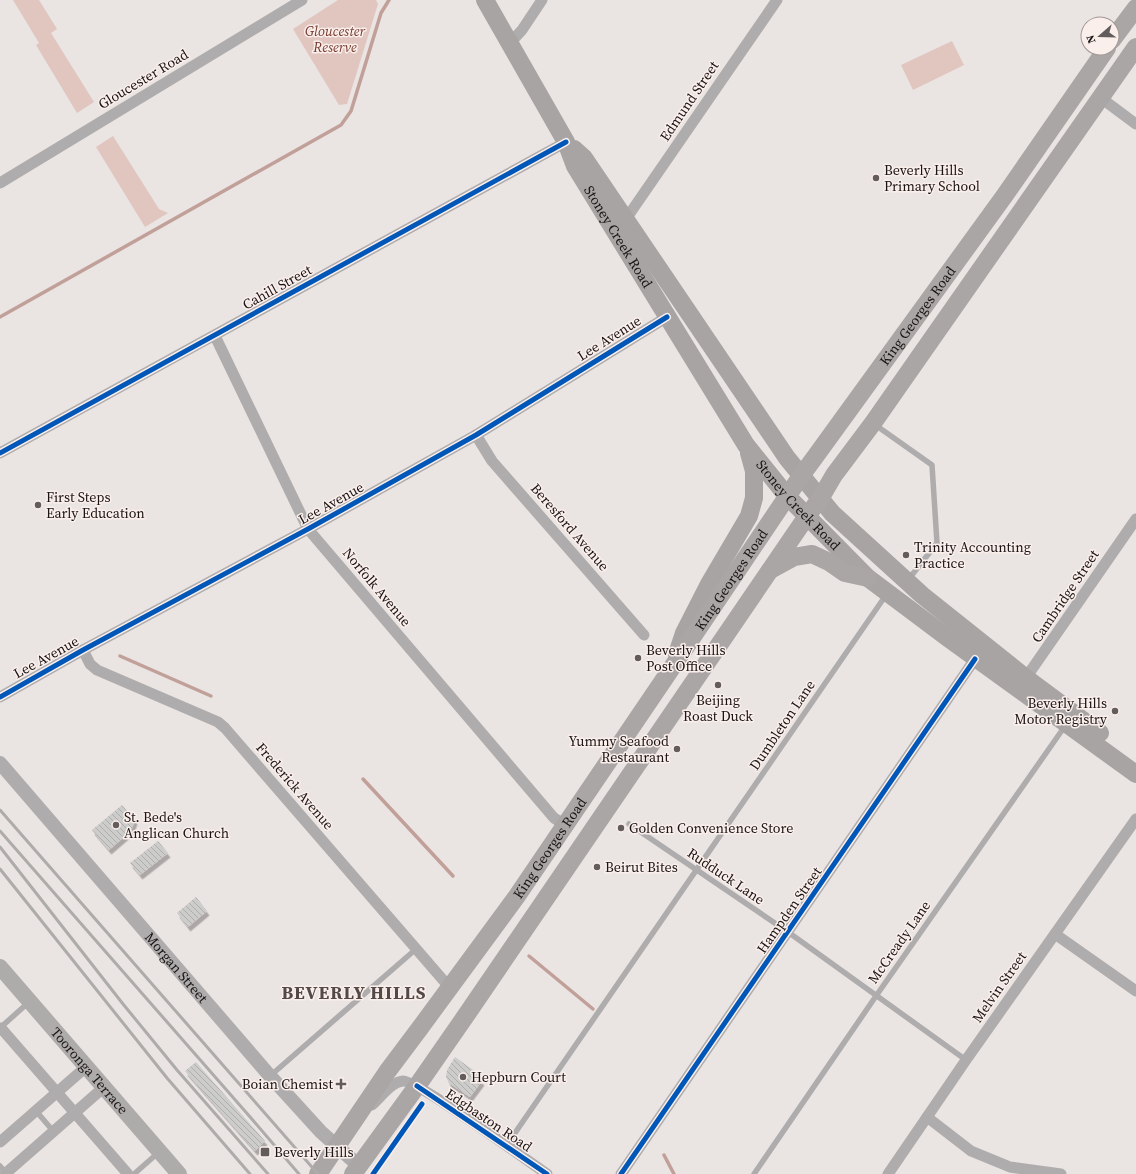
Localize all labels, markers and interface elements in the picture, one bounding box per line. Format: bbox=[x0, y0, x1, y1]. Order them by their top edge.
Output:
north arrow bbox=[1080, 16, 1120, 56]
park label: Gloucester Reserve bbox=[305, 21, 365, 57]
text: N bbox=[1083, 33, 1099, 46]
street label: Gloucester Road bbox=[94, 44, 192, 114]
street label: Edmund Street bbox=[655, 57, 724, 145]
place label: Beverly Hills Primary School bbox=[884, 160, 980, 196]
marker: Beverly Hills Primary School bbox=[871, 173, 881, 183]
street label: Stoney Creek Road bbox=[579, 182, 657, 292]
street label: Cahill Street bbox=[239, 260, 316, 314]
street label: King Georges Road bbox=[875, 262, 960, 369]
street label: Lee Avenue bbox=[573, 310, 645, 366]
street label: Stoney Creek Road bbox=[752, 455, 845, 555]
street label: Lee Avenue bbox=[295, 477, 367, 529]
street label: Beresford Avenue bbox=[526, 479, 614, 575]
place label: First Steps Early Education bbox=[46, 487, 145, 523]
marker: First Steps Early Education bbox=[33, 500, 43, 510]
street label: King Georges Road bbox=[690, 525, 773, 634]
place label: Trinity Accounting Practice bbox=[914, 537, 1031, 573]
street label: Norfolk Avenue bbox=[338, 543, 416, 631]
street label: Cambridge Street bbox=[1026, 545, 1104, 646]
marker: Trinity Accounting Practice bbox=[901, 550, 911, 560]
street label: Lee Avenue bbox=[10, 631, 82, 683]
place label: Beverly Hills Post Office bbox=[646, 640, 726, 676]
marker: Beverly Hills Post Office bbox=[633, 653, 643, 663]
street label: Dumbleton Lane bbox=[744, 676, 820, 774]
marker: Beijing Roast Duck bbox=[713, 680, 723, 690]
place label: Beijing Roast Duck bbox=[683, 690, 753, 726]
place label: Beverly Hills Motor Registry bbox=[1014, 693, 1108, 729]
marker: Beverly Hills Motor Registry bbox=[1110, 706, 1120, 716]
place label: Yummy Seafood Restaurant bbox=[568, 731, 669, 767]
street label: Frederick Avenue bbox=[252, 738, 338, 834]
marker: Yummy Seafood Restaurant bbox=[672, 744, 682, 754]
street label: King Georges Road bbox=[508, 793, 591, 902]
place label: St. Bede's Anglican Church bbox=[124, 807, 229, 843]
place label: Golden Convenience Store bbox=[629, 818, 793, 838]
marker: St. Bede's Anglican Church bbox=[111, 820, 121, 830]
marker: Golden Convenience Store bbox=[616, 823, 626, 833]
street label: Rudduck Lane bbox=[683, 843, 769, 909]
place label: Beirut Bites bbox=[605, 857, 678, 877]
marker: Beirut Bites bbox=[592, 862, 602, 872]
street label: Hampden Street bbox=[752, 862, 827, 957]
street label: McCready Lane bbox=[863, 896, 935, 988]
street label: Morgan Street bbox=[140, 928, 213, 1008]
street label: Melvin Street bbox=[967, 947, 1031, 1027]
district label: BEVERLY HILLS bbox=[282, 980, 426, 1005]
street label: Tooronga Terrace bbox=[46, 1023, 133, 1119]
place label: Hepburn Court bbox=[471, 1067, 566, 1087]
marker: Hepburn Court bbox=[458, 1072, 468, 1082]
place label: Boian Chemist bbox=[242, 1074, 333, 1094]
marker: Boian Chemist bbox=[336, 1079, 346, 1089]
street label: Edgbaston Road bbox=[442, 1084, 536, 1156]
place label: Beverly Hills bbox=[274, 1142, 354, 1162]
marker: Beverly Hills bbox=[259, 1146, 271, 1158]

